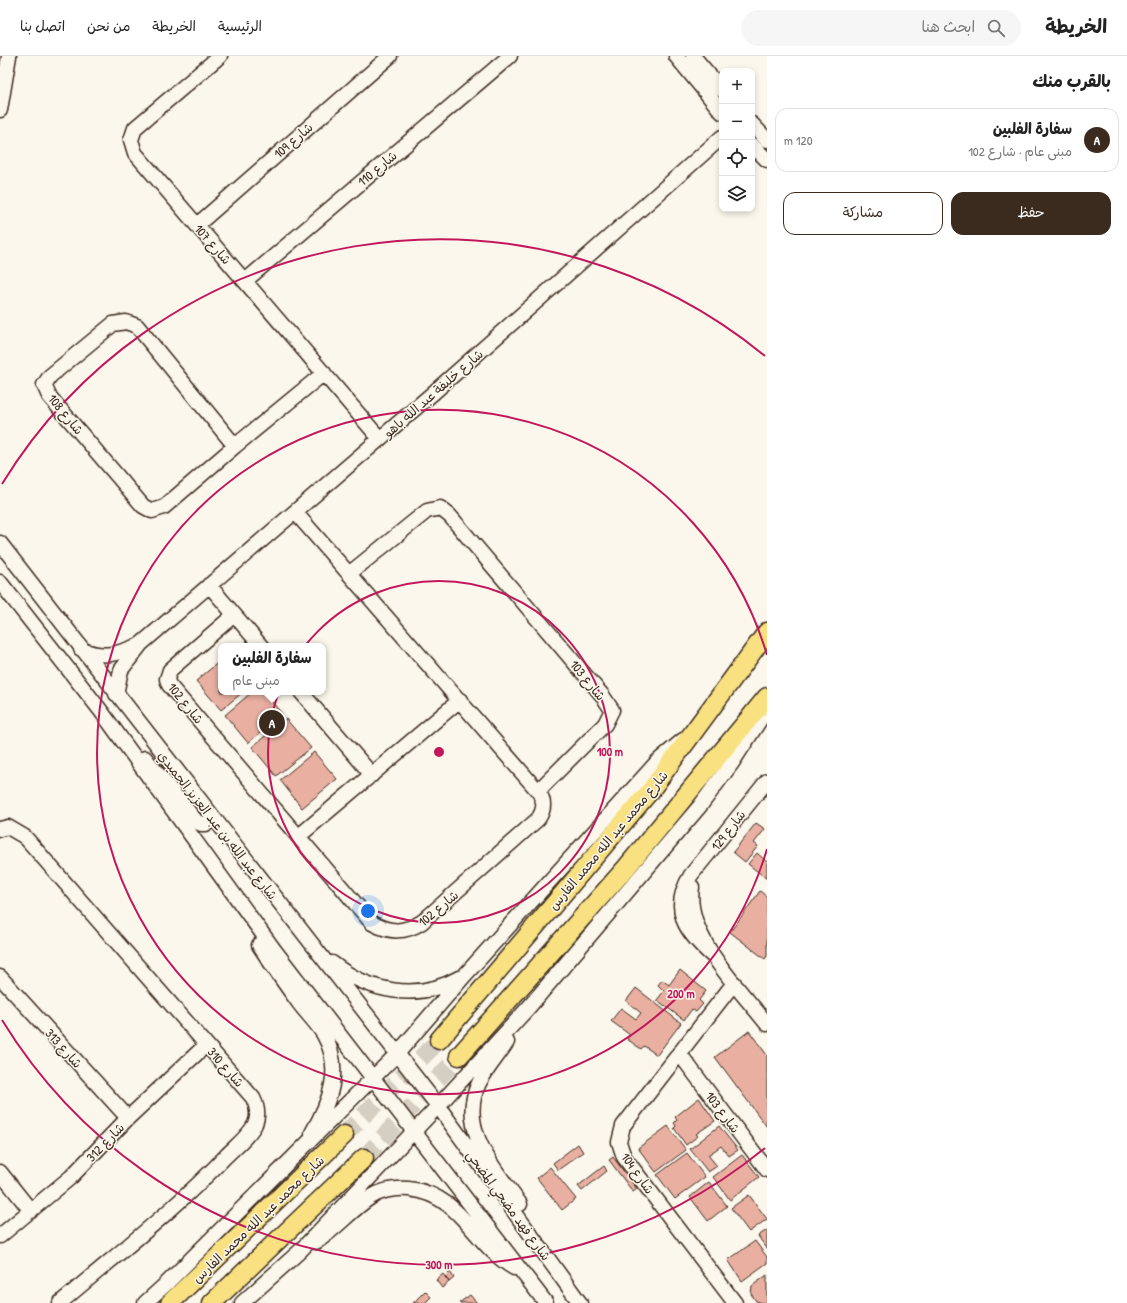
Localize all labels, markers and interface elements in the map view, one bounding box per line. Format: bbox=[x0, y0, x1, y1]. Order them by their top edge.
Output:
search box bbox=[741, 10, 1021, 46]
text: الخريطة bbox=[1045, 13, 1107, 39]
text: اتصل بنا bbox=[20, 16, 65, 35]
text: من نحن bbox=[87, 16, 130, 35]
text: الخريطة bbox=[152, 16, 196, 35]
text: الرئيسية bbox=[218, 16, 262, 35]
text: ابحث هنا bbox=[922, 16, 975, 37]
icon: search bbox=[985, 17, 1007, 39]
map controls bbox=[719, 68, 755, 212]
button: + bbox=[719, 68, 755, 104]
text: بالقرب منك bbox=[1033, 69, 1111, 92]
button: − bbox=[719, 104, 755, 140]
street label: شارع 109 bbox=[270, 118, 317, 163]
text: سفارة الفلبين bbox=[993, 118, 1072, 139]
text: 120 m bbox=[784, 131, 812, 149]
text: A bbox=[1094, 131, 1100, 149]
button: locate bbox=[719, 140, 755, 176]
text: مبنى عام · شارع 102 bbox=[968, 142, 1072, 160]
street label: شارع 110 bbox=[353, 146, 401, 191]
button: layers bbox=[719, 176, 755, 212]
button: مشاركة bbox=[783, 192, 943, 235]
button: حفظ bbox=[951, 192, 1111, 235]
street label: شارع 107 bbox=[190, 220, 236, 269]
street label: شارع خليفة عبد الله باهو bbox=[379, 345, 487, 443]
street label: شارع 108 bbox=[43, 390, 88, 439]
popup bbox=[218, 643, 326, 695]
text: سفارة الفلبين bbox=[232, 647, 312, 668]
street label: شارع 103 bbox=[565, 656, 610, 705]
text: مبنى عام bbox=[232, 671, 280, 689]
street label: شارع 102 bbox=[163, 679, 208, 728]
pin: A bbox=[259, 708, 285, 738]
text: 100 m bbox=[597, 743, 623, 760]
centre of rings bbox=[432, 745, 446, 759]
street label: شارع عبد الله بن عبد العزيز الحميدي bbox=[153, 747, 282, 904]
street label: شارع محمد عبد الله محمد الفارس bbox=[544, 766, 673, 914]
street label: شارع 129 bbox=[707, 806, 750, 855]
street label: شارع 102 bbox=[414, 886, 463, 931]
your location bbox=[358, 901, 378, 921]
text: 200 m bbox=[667, 985, 695, 1002]
street label: شارع 313 bbox=[41, 1024, 87, 1072]
street label: شارع 310 bbox=[203, 1043, 248, 1091]
street label: شارع 103 bbox=[701, 1088, 744, 1137]
street label: شارع 312 bbox=[82, 1119, 129, 1166]
street label: شارع فهد مضحي المضحي bbox=[460, 1146, 555, 1266]
street label: شارع 104 bbox=[616, 1149, 659, 1198]
street label: شارع محمد عبد الله محمد الفارس bbox=[188, 1151, 329, 1288]
text: 300 m bbox=[425, 1256, 453, 1273]

